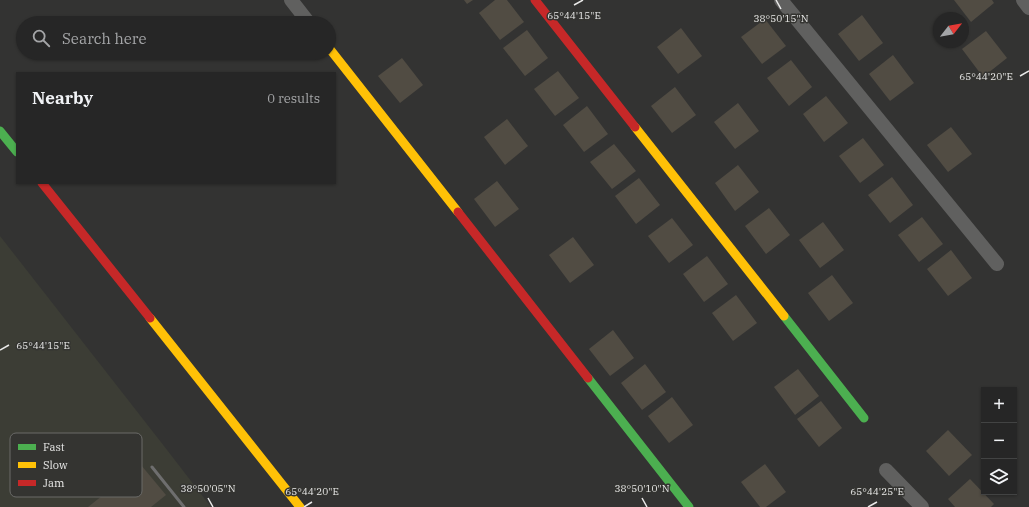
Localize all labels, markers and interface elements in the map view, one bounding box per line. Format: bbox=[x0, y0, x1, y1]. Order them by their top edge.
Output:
text: 65°44'15"E bbox=[547, 9, 601, 22]
text: 38°50'15"N bbox=[754, 12, 809, 25]
north arrow bbox=[933, 12, 969, 48]
search box bbox=[16, 16, 336, 60]
icon: search bbox=[30, 27, 52, 49]
text: Search here bbox=[62, 29, 147, 48]
text: 65°44'20"E bbox=[959, 70, 1013, 83]
text: Nearby bbox=[32, 87, 93, 109]
text: 0 results bbox=[267, 90, 320, 107]
text: 65°44'15"E bbox=[16, 339, 70, 352]
map controls bbox=[981, 387, 1017, 495]
button: + bbox=[981, 387, 1017, 423]
button: − bbox=[981, 423, 1017, 459]
legend bbox=[10, 433, 142, 497]
text: Fast bbox=[43, 440, 65, 454]
text: Slow bbox=[43, 458, 68, 472]
button: layers bbox=[981, 459, 1017, 495]
text: Jam bbox=[43, 476, 65, 490]
text: 38°50'05"N bbox=[181, 482, 236, 495]
text: 38°50'10"N bbox=[615, 482, 670, 495]
text: 65°44'20"E bbox=[285, 485, 339, 498]
text: 65°44'25"E bbox=[850, 485, 904, 498]

